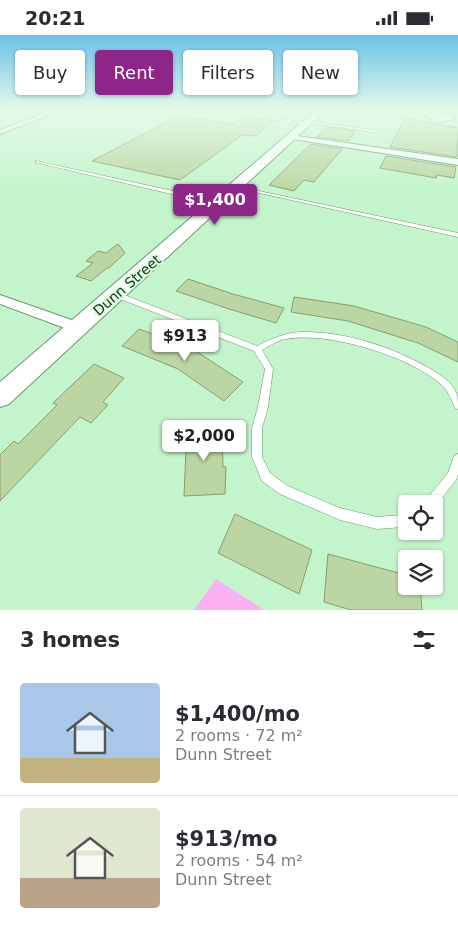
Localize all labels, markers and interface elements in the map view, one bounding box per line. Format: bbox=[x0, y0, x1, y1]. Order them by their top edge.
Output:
text: 20:21 bbox=[25, 7, 85, 29]
chip: Buy bbox=[15, 50, 85, 95]
chip: Rent bbox=[95, 50, 173, 95]
chip: Filters bbox=[183, 50, 273, 95]
chip: New bbox=[283, 50, 358, 95]
pin: $1,400 bbox=[174, 183, 256, 226]
text: $1,400 bbox=[184, 190, 246, 209]
street label: Dunn Street bbox=[90, 251, 164, 319]
pin: $913 bbox=[155, 319, 215, 362]
text: $913 bbox=[163, 326, 207, 345]
pin: $2,000 bbox=[163, 419, 245, 462]
text: $2,000 bbox=[173, 426, 235, 445]
map controls bbox=[398, 495, 443, 595]
button: locate bbox=[398, 495, 443, 540]
button: layers bbox=[398, 550, 443, 595]
icon: filters bbox=[410, 626, 438, 654]
text: 3 homes bbox=[20, 628, 120, 652]
text: $1,400/mo bbox=[175, 702, 300, 726]
icon: home bbox=[60, 703, 120, 763]
text: 2 rooms · 72 m² bbox=[175, 726, 303, 745]
text: Dunn Street bbox=[175, 745, 271, 764]
text: $913/mo bbox=[175, 827, 277, 851]
icon: home bbox=[60, 828, 120, 888]
text: 2 rooms · 54 m² bbox=[175, 851, 303, 870]
text: Dunn Street bbox=[175, 870, 271, 889]

